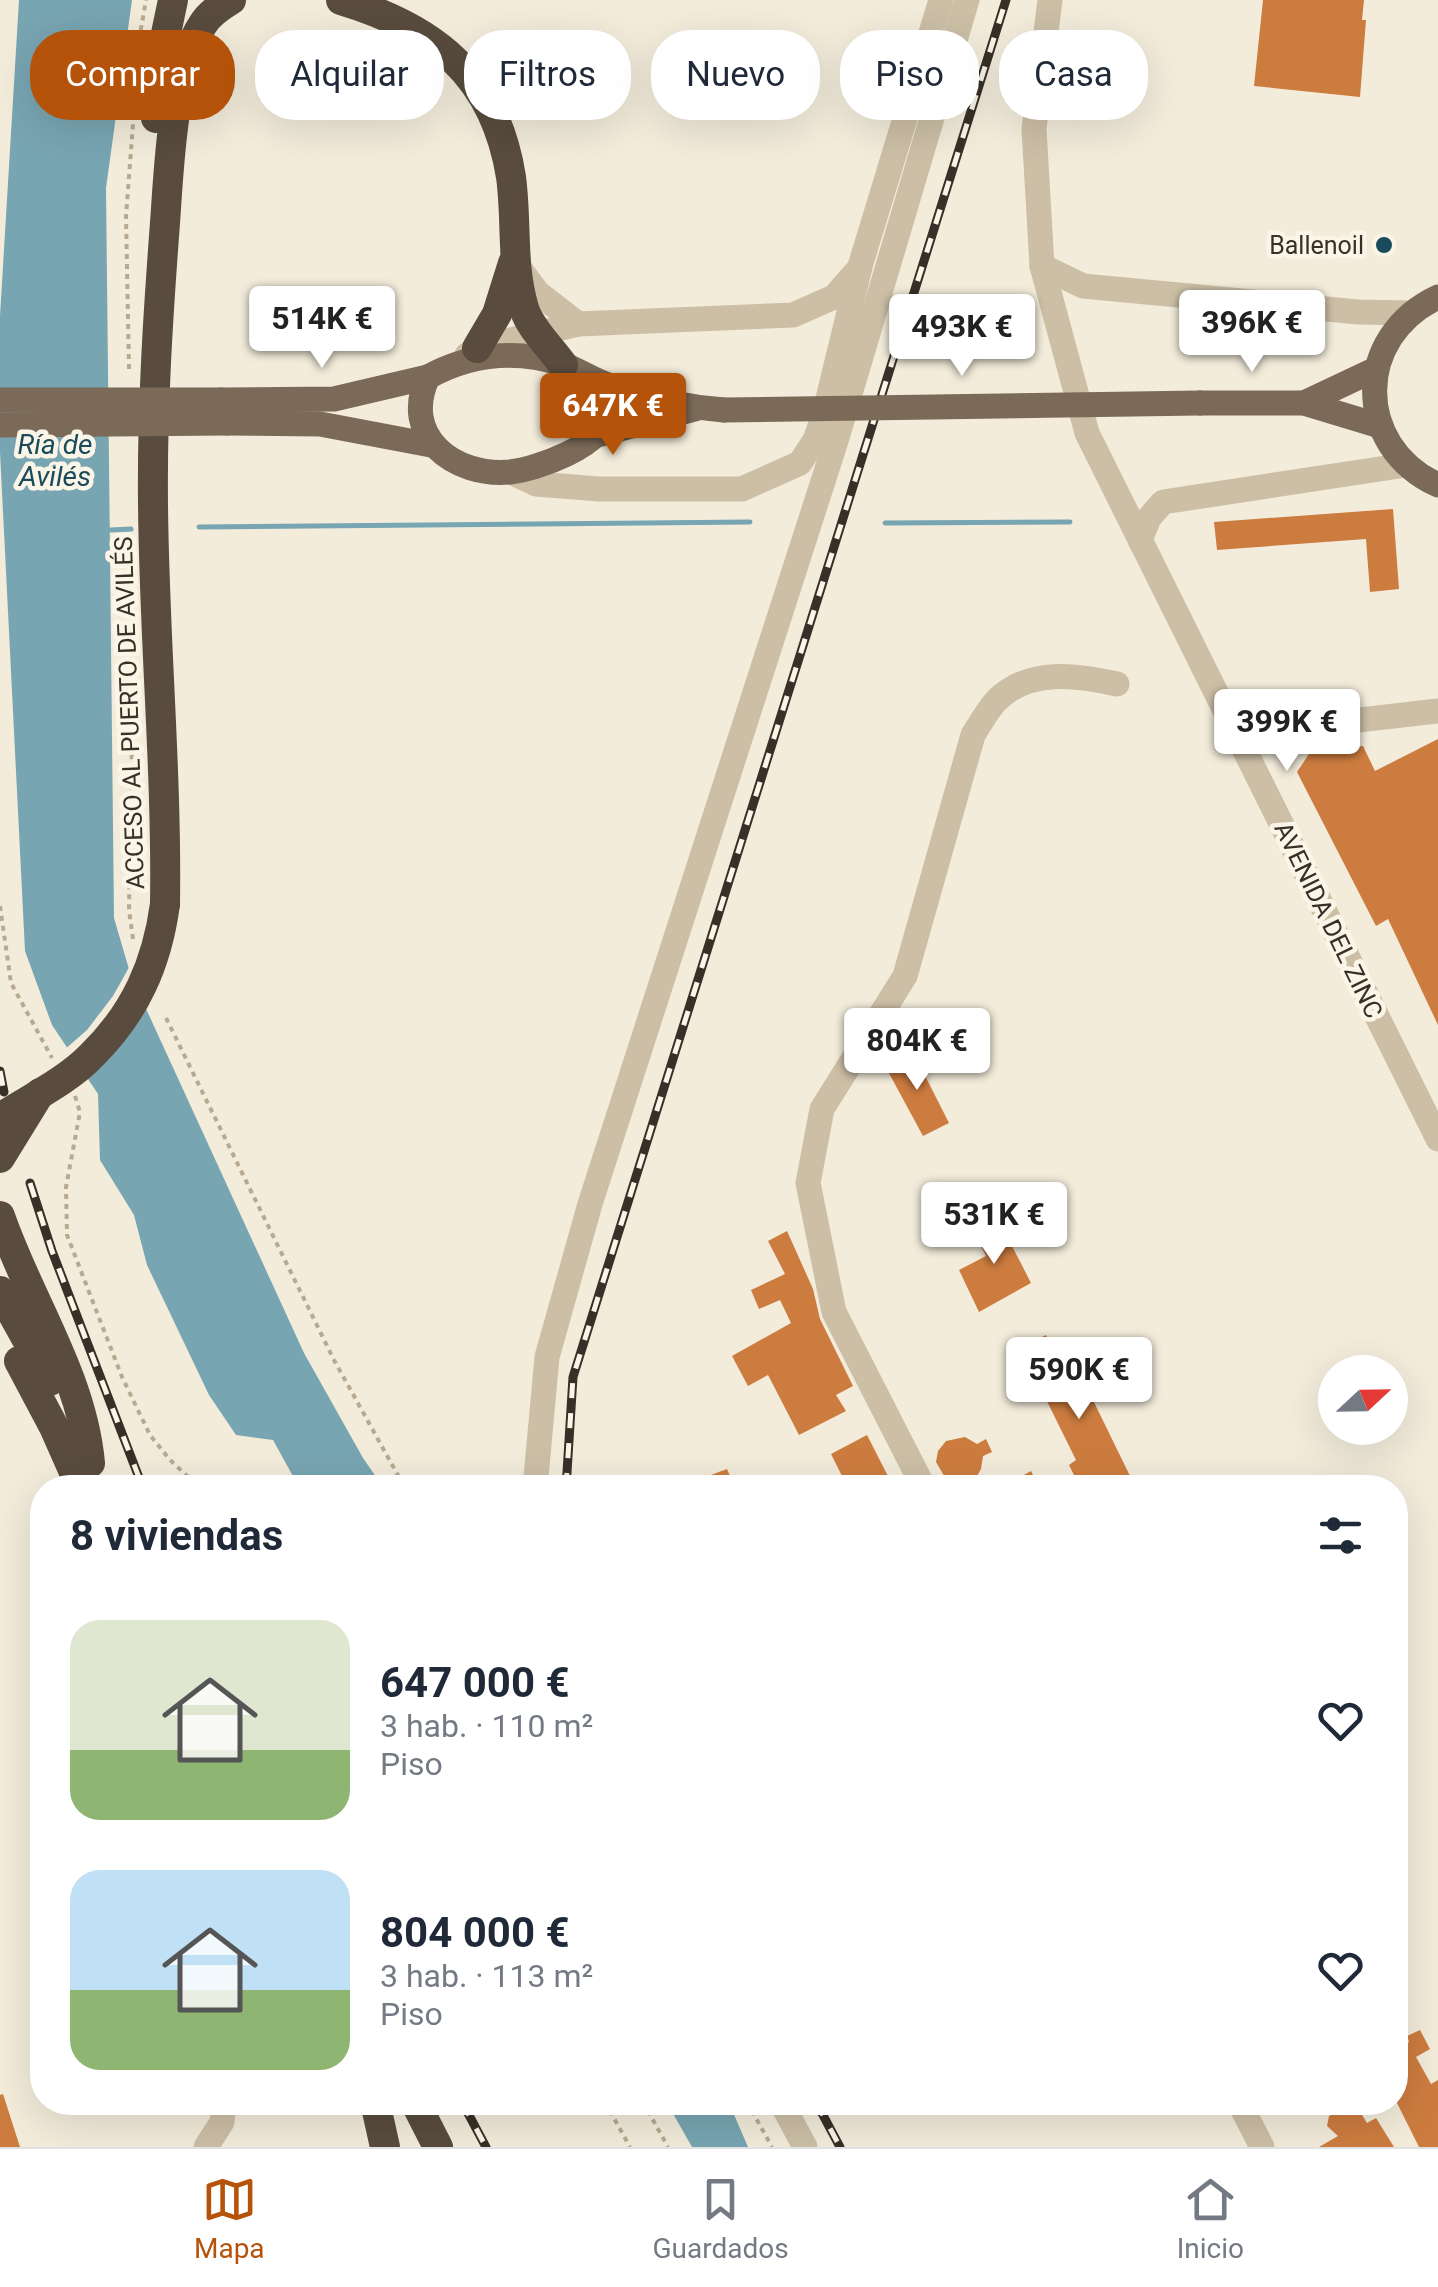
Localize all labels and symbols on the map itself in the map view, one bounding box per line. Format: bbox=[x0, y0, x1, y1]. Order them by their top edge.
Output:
place label: Ballenoil bbox=[1269, 231, 1364, 260]
marker: Ballenoil bbox=[1373, 234, 1395, 256]
pin: 514K € bbox=[241, 286, 403, 371]
pin: 396K € bbox=[1171, 290, 1333, 375]
pin: 493K € bbox=[881, 294, 1043, 379]
pin: 647K € bbox=[532, 373, 694, 458]
water label: Ría de Avilés bbox=[17, 428, 92, 493]
street label: ACCESO AL PUERTO DE AVILÉS bbox=[108, 536, 150, 890]
pin: 399K € bbox=[1206, 689, 1368, 774]
street label: AVENIDA DEL ZINC bbox=[1268, 817, 1389, 1023]
pin: 804K € bbox=[836, 1008, 998, 1093]
pin: 531K € bbox=[913, 1182, 1075, 1267]
pin: 590K € bbox=[998, 1337, 1160, 1422]
north arrow bbox=[1318, 1355, 1408, 1445]

